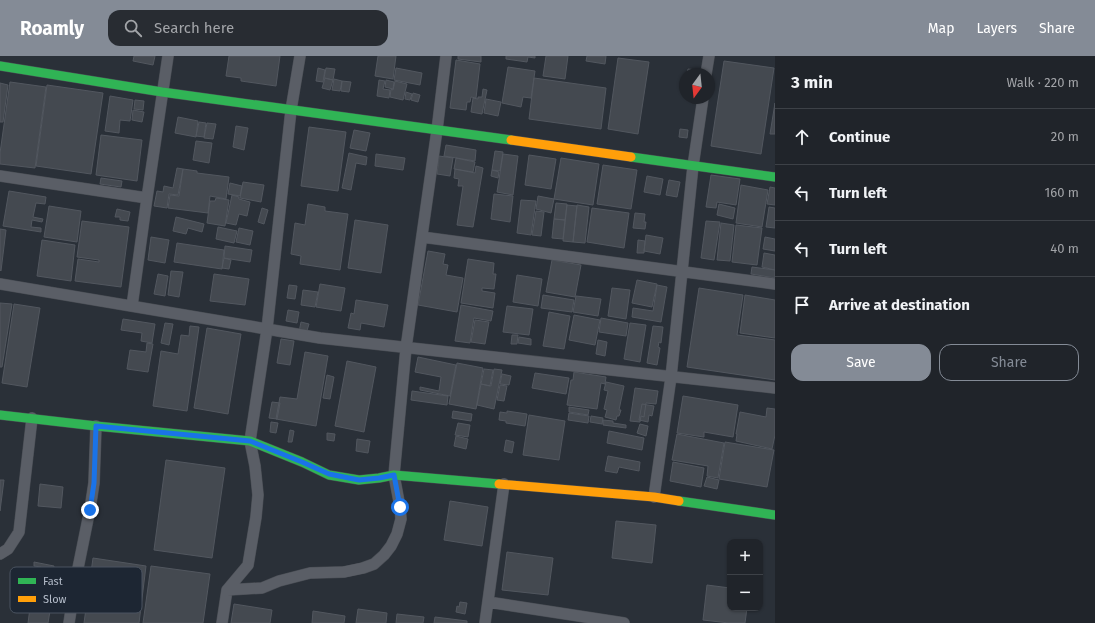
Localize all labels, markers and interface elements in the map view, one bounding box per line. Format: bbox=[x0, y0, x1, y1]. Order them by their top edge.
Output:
search box bbox=[108, 10, 388, 46]
text: Roamly bbox=[20, 17, 84, 40]
icon: search bbox=[122, 17, 144, 39]
text: Search here bbox=[154, 19, 234, 37]
text: Map bbox=[928, 20, 954, 37]
text: Layers bbox=[976, 20, 1017, 37]
text: Share bbox=[1039, 20, 1075, 37]
north arrow bbox=[679, 68, 715, 104]
text: 3 min bbox=[791, 72, 833, 93]
text: Walk · 220 m bbox=[1007, 75, 1079, 90]
icon: ahead bbox=[791, 126, 813, 148]
text: Continue bbox=[829, 128, 890, 146]
text: 20 m bbox=[1051, 129, 1079, 144]
icon: left bbox=[791, 182, 813, 204]
text: Turn left bbox=[829, 184, 887, 202]
text: 160 m bbox=[1045, 185, 1079, 200]
icon: left bbox=[791, 238, 813, 260]
text: Turn left bbox=[829, 240, 887, 258]
text: 40 m bbox=[1050, 241, 1079, 256]
icon: arrive bbox=[791, 294, 813, 316]
text: Arrive at destination bbox=[829, 296, 970, 314]
button: Save bbox=[791, 344, 931, 381]
button: Share bbox=[939, 344, 1079, 381]
route start bbox=[391, 498, 409, 516]
route end bbox=[81, 501, 99, 519]
map controls bbox=[727, 539, 763, 611]
button: + bbox=[727, 539, 763, 575]
legend bbox=[10, 567, 142, 613]
text: Fast bbox=[43, 575, 63, 588]
button: − bbox=[727, 575, 763, 611]
text: Slow bbox=[43, 593, 67, 606]

